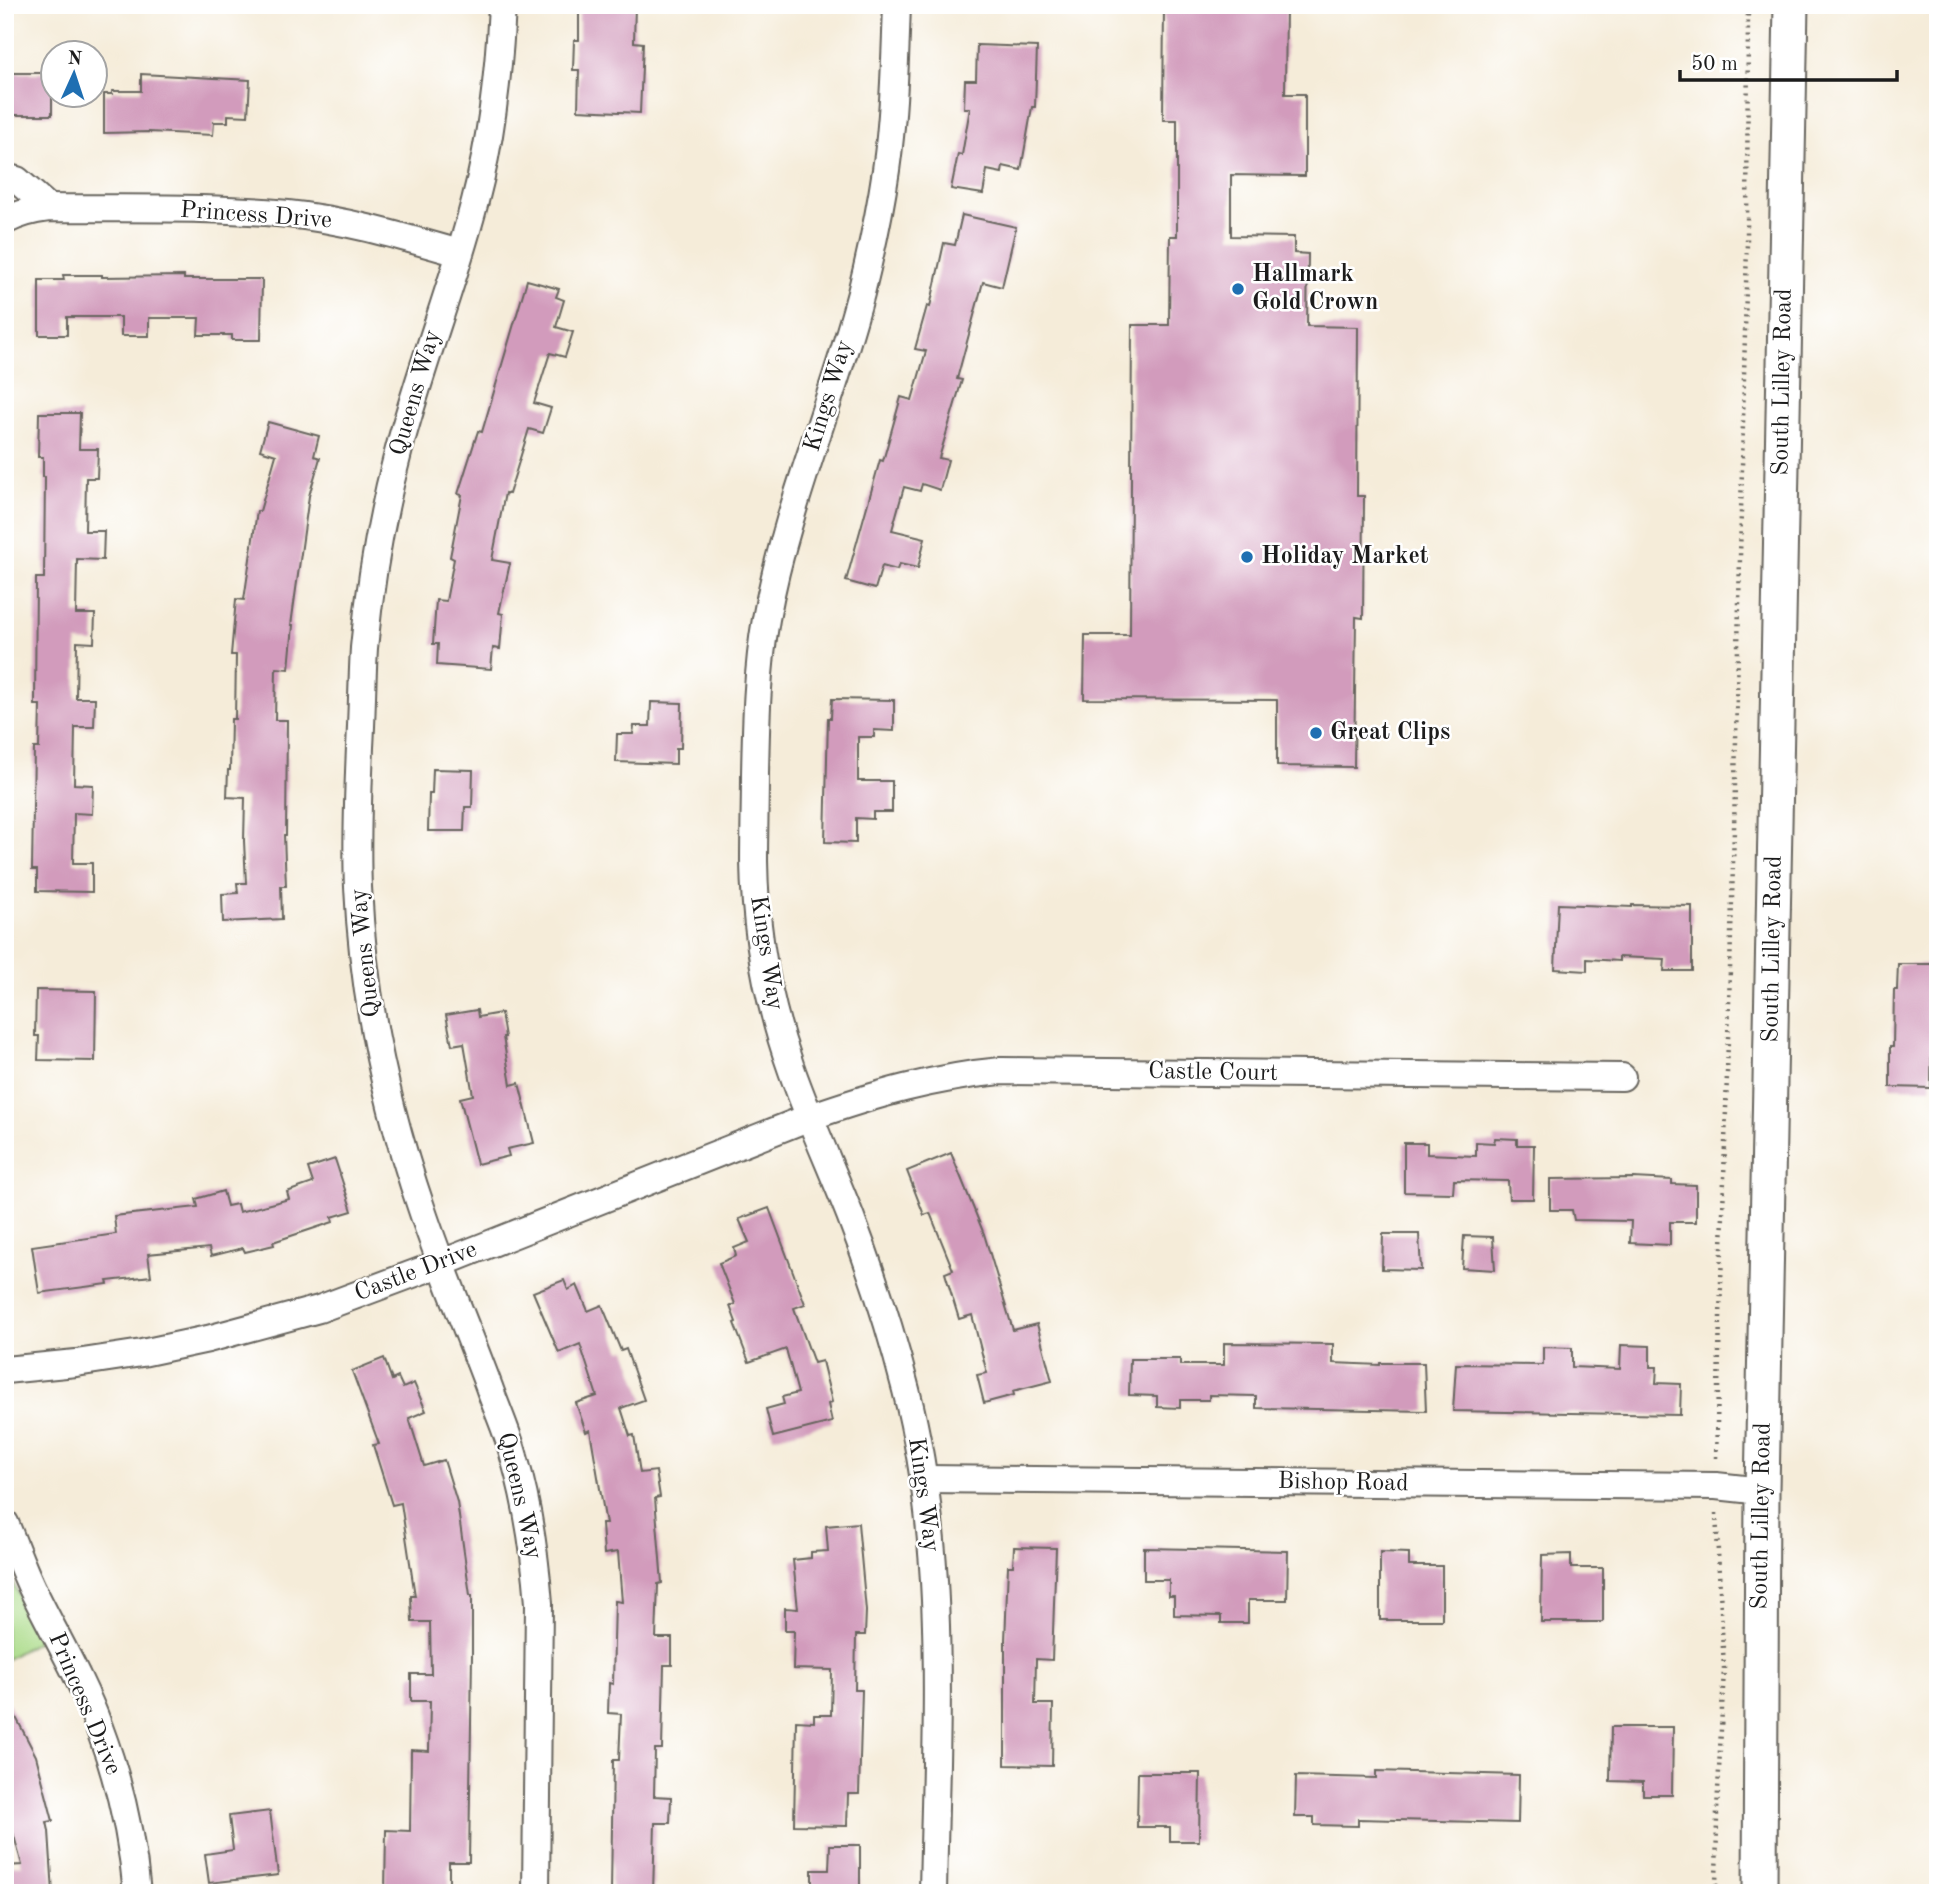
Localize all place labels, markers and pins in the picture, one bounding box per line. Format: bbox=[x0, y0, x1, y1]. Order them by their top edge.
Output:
place label: Hallmark Gold Crown bbox=[1252, 263, 1378, 315]
marker: Hallmark Gold Crown bbox=[1230, 281, 1246, 297]
place label: Holiday Market bbox=[1261, 545, 1429, 569]
marker: Holiday Market bbox=[1239, 549, 1255, 565]
place label: Great Clips bbox=[1330, 721, 1450, 745]
marker: Great Clips bbox=[1308, 725, 1324, 741]

